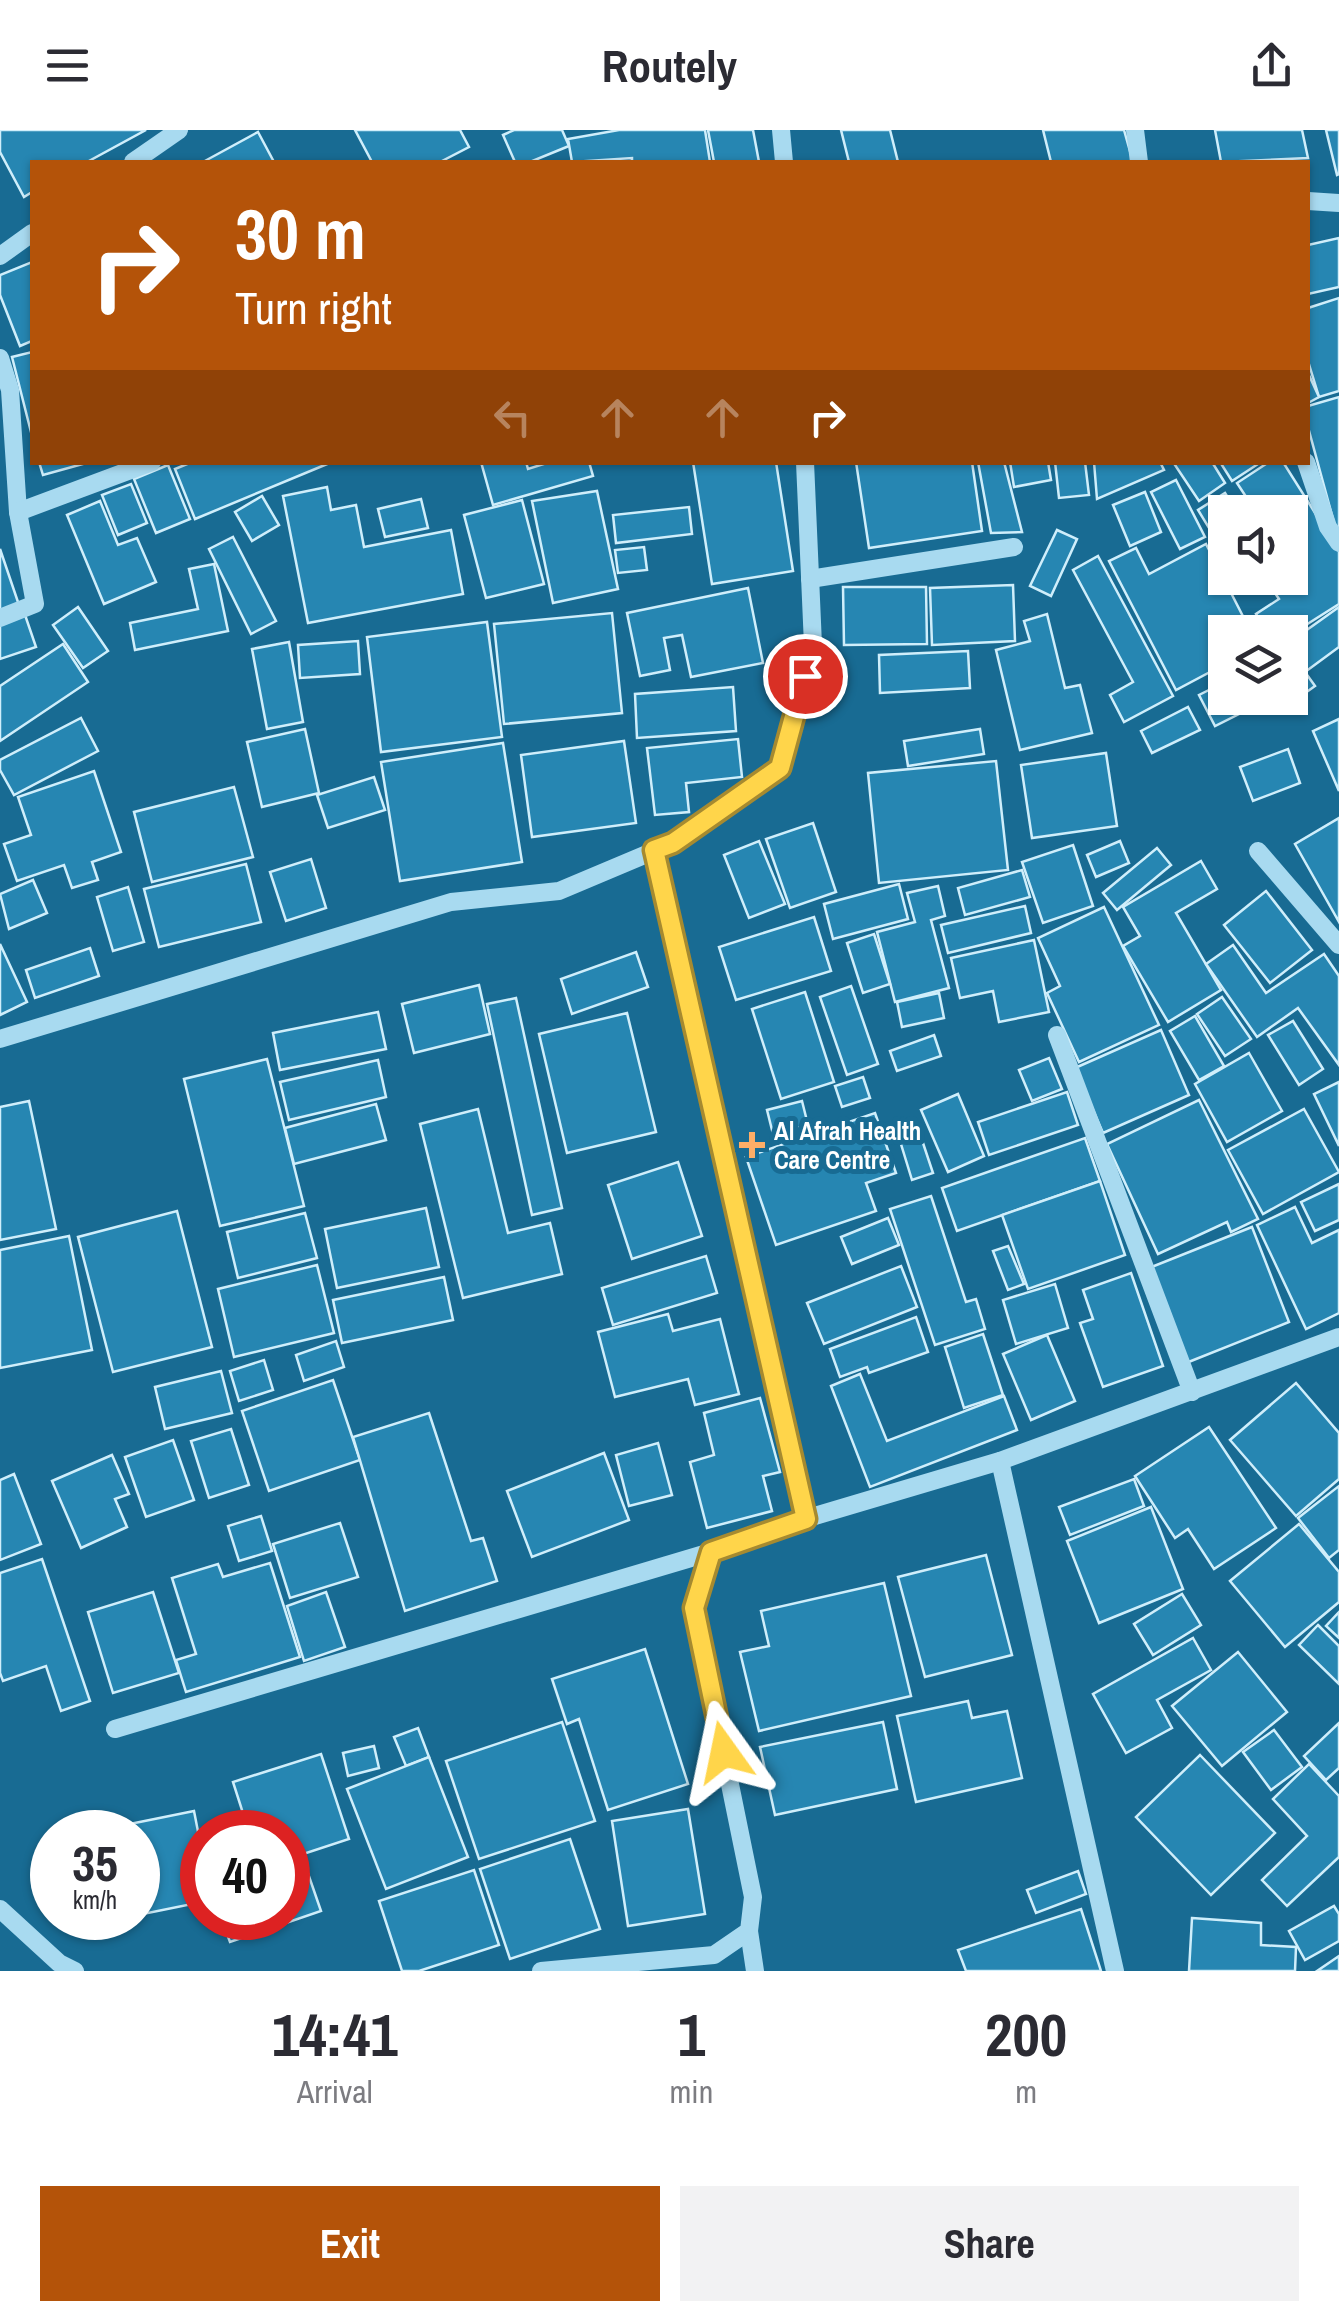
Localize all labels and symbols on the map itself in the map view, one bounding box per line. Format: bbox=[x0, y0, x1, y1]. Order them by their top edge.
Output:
pin bbox=[763, 634, 848, 719]
place label: Al Afrah Health Care Centre bbox=[774, 1114, 921, 1177]
marker: Al Afrah Health Care Centre bbox=[739, 1132, 765, 1158]
position arrow bbox=[672, 1700, 776, 1804]
speed limit sign: 40 bbox=[180, 1810, 310, 1940]

